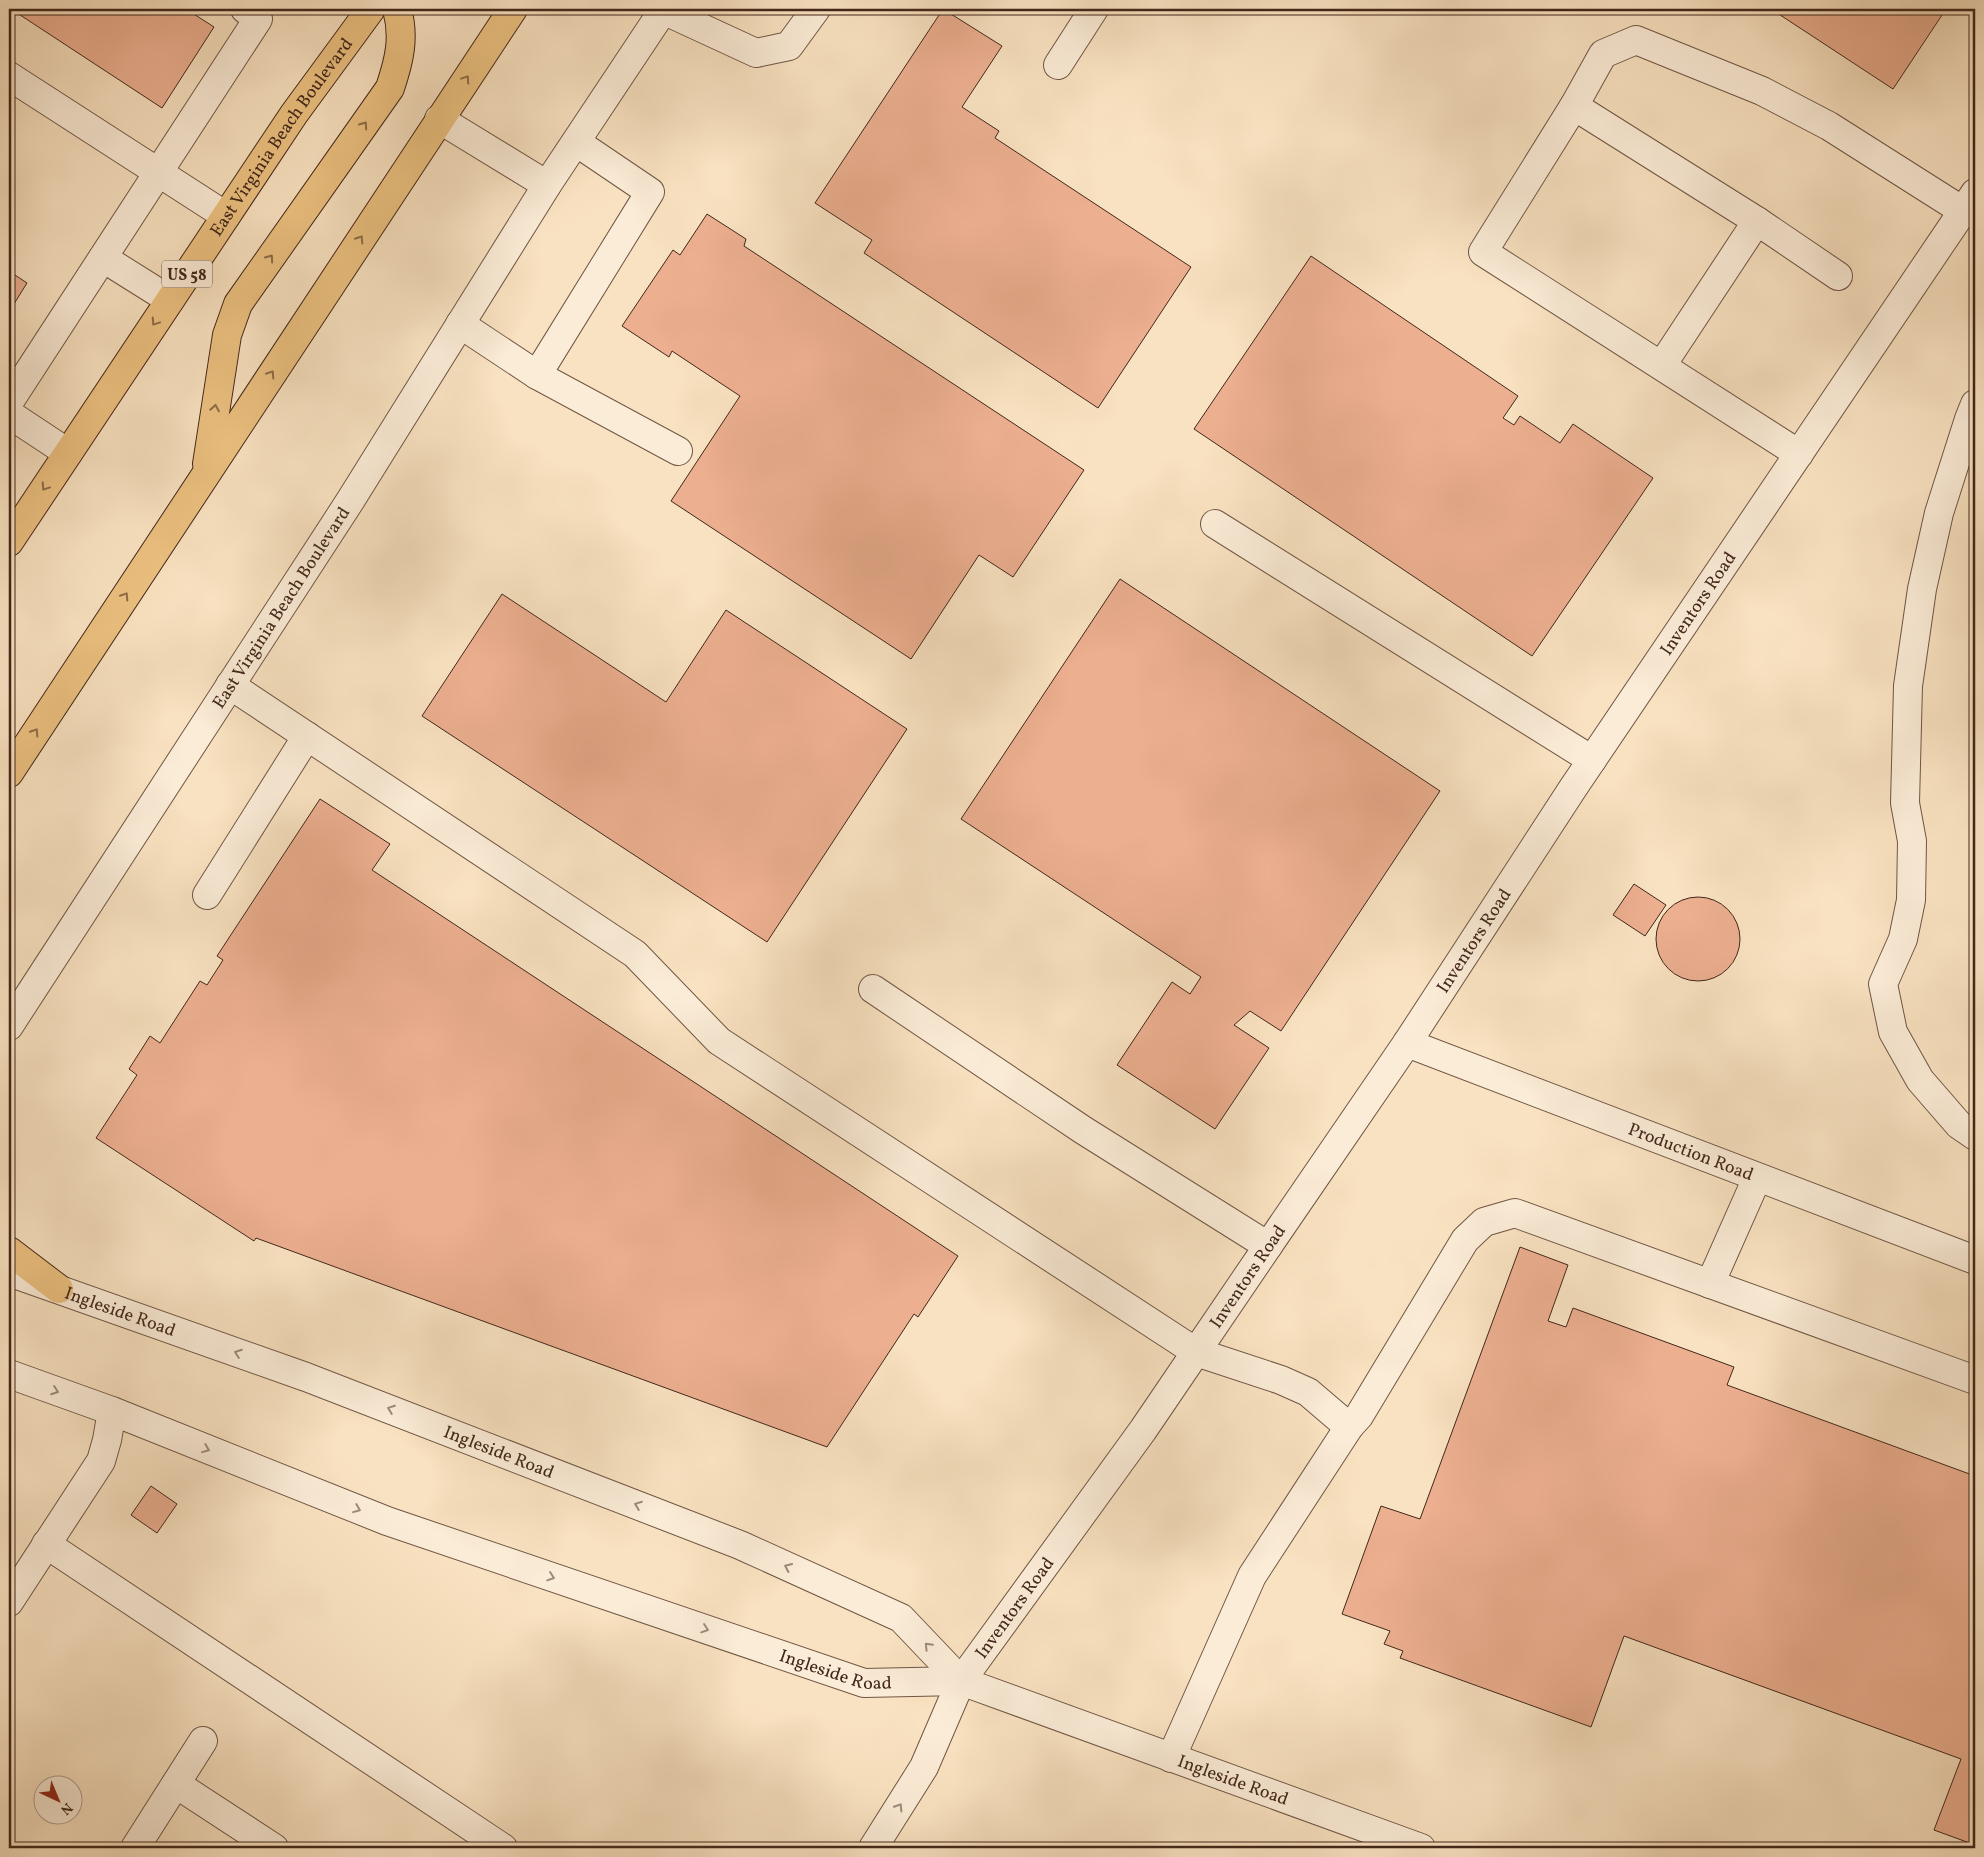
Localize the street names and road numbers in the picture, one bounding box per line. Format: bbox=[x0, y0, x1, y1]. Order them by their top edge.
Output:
street label: East Virginia Beach Boulevard bbox=[205, 33, 360, 242]
road number: US 58 bbox=[162, 260, 212, 288]
street label: East Virginia Beach Boulevard bbox=[207, 502, 357, 714]
street label: Inventors Road bbox=[1655, 547, 1743, 661]
street label: Inventors Road bbox=[1432, 884, 1518, 999]
street label: Production Road bbox=[1624, 1118, 1757, 1188]
street label: Inventors Road bbox=[1204, 1221, 1293, 1334]
street label: Ingleside Road bbox=[61, 1282, 179, 1344]
street label: Ingleside Road bbox=[440, 1420, 557, 1486]
street label: Inventors Road bbox=[970, 1552, 1061, 1665]
street label: Ingleside Road bbox=[776, 1644, 892, 1697]
street label: Ingleside Road bbox=[1174, 1750, 1292, 1813]

